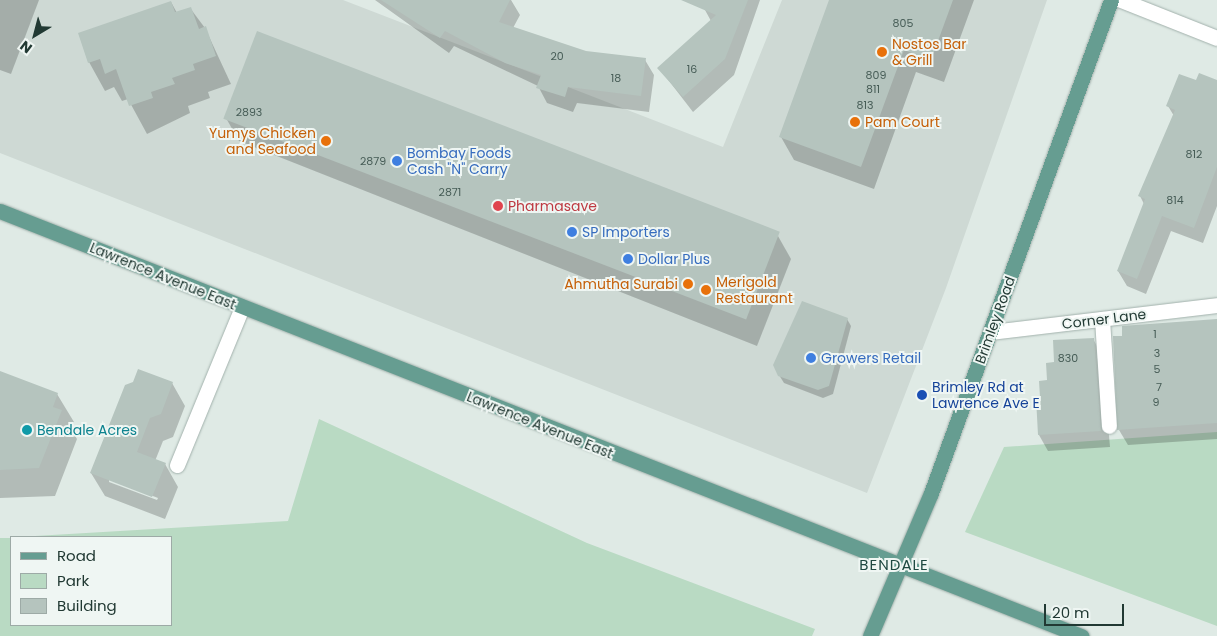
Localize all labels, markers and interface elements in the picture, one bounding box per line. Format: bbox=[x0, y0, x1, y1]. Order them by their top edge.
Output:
north arrow bbox=[10, 10, 60, 60]
house number: 805 bbox=[893, 16, 913, 30]
text: N bbox=[16, 36, 36, 58]
place label: Nostos Bar & Grill bbox=[892, 36, 966, 68]
marker: Nostos Bar & Grill bbox=[876, 46, 888, 58]
house number: 20 bbox=[550, 49, 564, 63]
house number: 16 bbox=[687, 62, 697, 76]
house number: 809 bbox=[866, 68, 886, 82]
house number: 18 bbox=[611, 71, 621, 85]
house number: 811 bbox=[866, 82, 880, 96]
house number: 813 bbox=[857, 98, 873, 112]
house number: 2893 bbox=[236, 105, 262, 119]
place label: Pam Court bbox=[865, 114, 940, 130]
marker: Pam Court bbox=[849, 116, 861, 128]
place label: Yumys Chicken and Seafood bbox=[209, 125, 316, 158]
marker: Yumys Chicken and Seafood bbox=[320, 135, 332, 147]
place label: Bombay Foods Cash "N" Carry bbox=[407, 145, 511, 178]
house number: 812 bbox=[1186, 147, 1202, 161]
house number: 2879 bbox=[360, 154, 386, 168]
marker: Bombay Foods Cash "N" Carry bbox=[391, 155, 403, 167]
house number: 2871 bbox=[439, 185, 461, 199]
house number: 814 bbox=[1166, 193, 1184, 207]
place label: Pharmasave bbox=[508, 198, 597, 214]
marker: Pharmasave bbox=[492, 200, 504, 212]
place label: SP Importers bbox=[582, 224, 670, 240]
marker: SP Importers bbox=[566, 226, 578, 238]
street label: Lawrence Avenue East bbox=[87, 239, 239, 313]
place label: Dollar Plus bbox=[638, 251, 710, 267]
marker: Dollar Plus bbox=[622, 253, 634, 265]
place label: Merigold Restaurant bbox=[716, 274, 793, 306]
street label: Brimley Road bbox=[971, 274, 1019, 366]
place label: Ahmutha Surabi bbox=[564, 276, 678, 292]
marker: Ahmutha Surabi bbox=[682, 278, 694, 290]
marker: Merigold Restaurant bbox=[700, 284, 712, 296]
street label: Corner Lane bbox=[1061, 305, 1147, 333]
house number: 1 bbox=[1153, 327, 1157, 341]
house number: 3 bbox=[1154, 346, 1160, 360]
place label: Growers Retail bbox=[821, 350, 921, 366]
house number: 830 bbox=[1058, 351, 1078, 365]
marker: Growers Retail bbox=[805, 352, 817, 364]
house number: 5 bbox=[1154, 362, 1160, 376]
place label: Brimley Rd at Lawrence Ave E bbox=[932, 379, 1040, 412]
house number: 7 bbox=[1156, 380, 1162, 394]
street label: Lawrence Avenue East bbox=[464, 388, 616, 462]
marker: Brimley Rd at Lawrence Ave E bbox=[916, 389, 928, 401]
house number: 9 bbox=[1153, 395, 1159, 409]
place label: Bendale Acres bbox=[37, 422, 137, 438]
marker: Bendale Acres bbox=[21, 424, 33, 436]
legend bbox=[10, 536, 172, 626]
text: Road bbox=[57, 545, 96, 566]
district label: BENDALE bbox=[858, 556, 930, 574]
text: Park bbox=[57, 570, 89, 591]
scale bar bbox=[1047, 594, 1127, 626]
text: Building bbox=[57, 595, 117, 616]
text: 20 m bbox=[1052, 602, 1090, 623]

